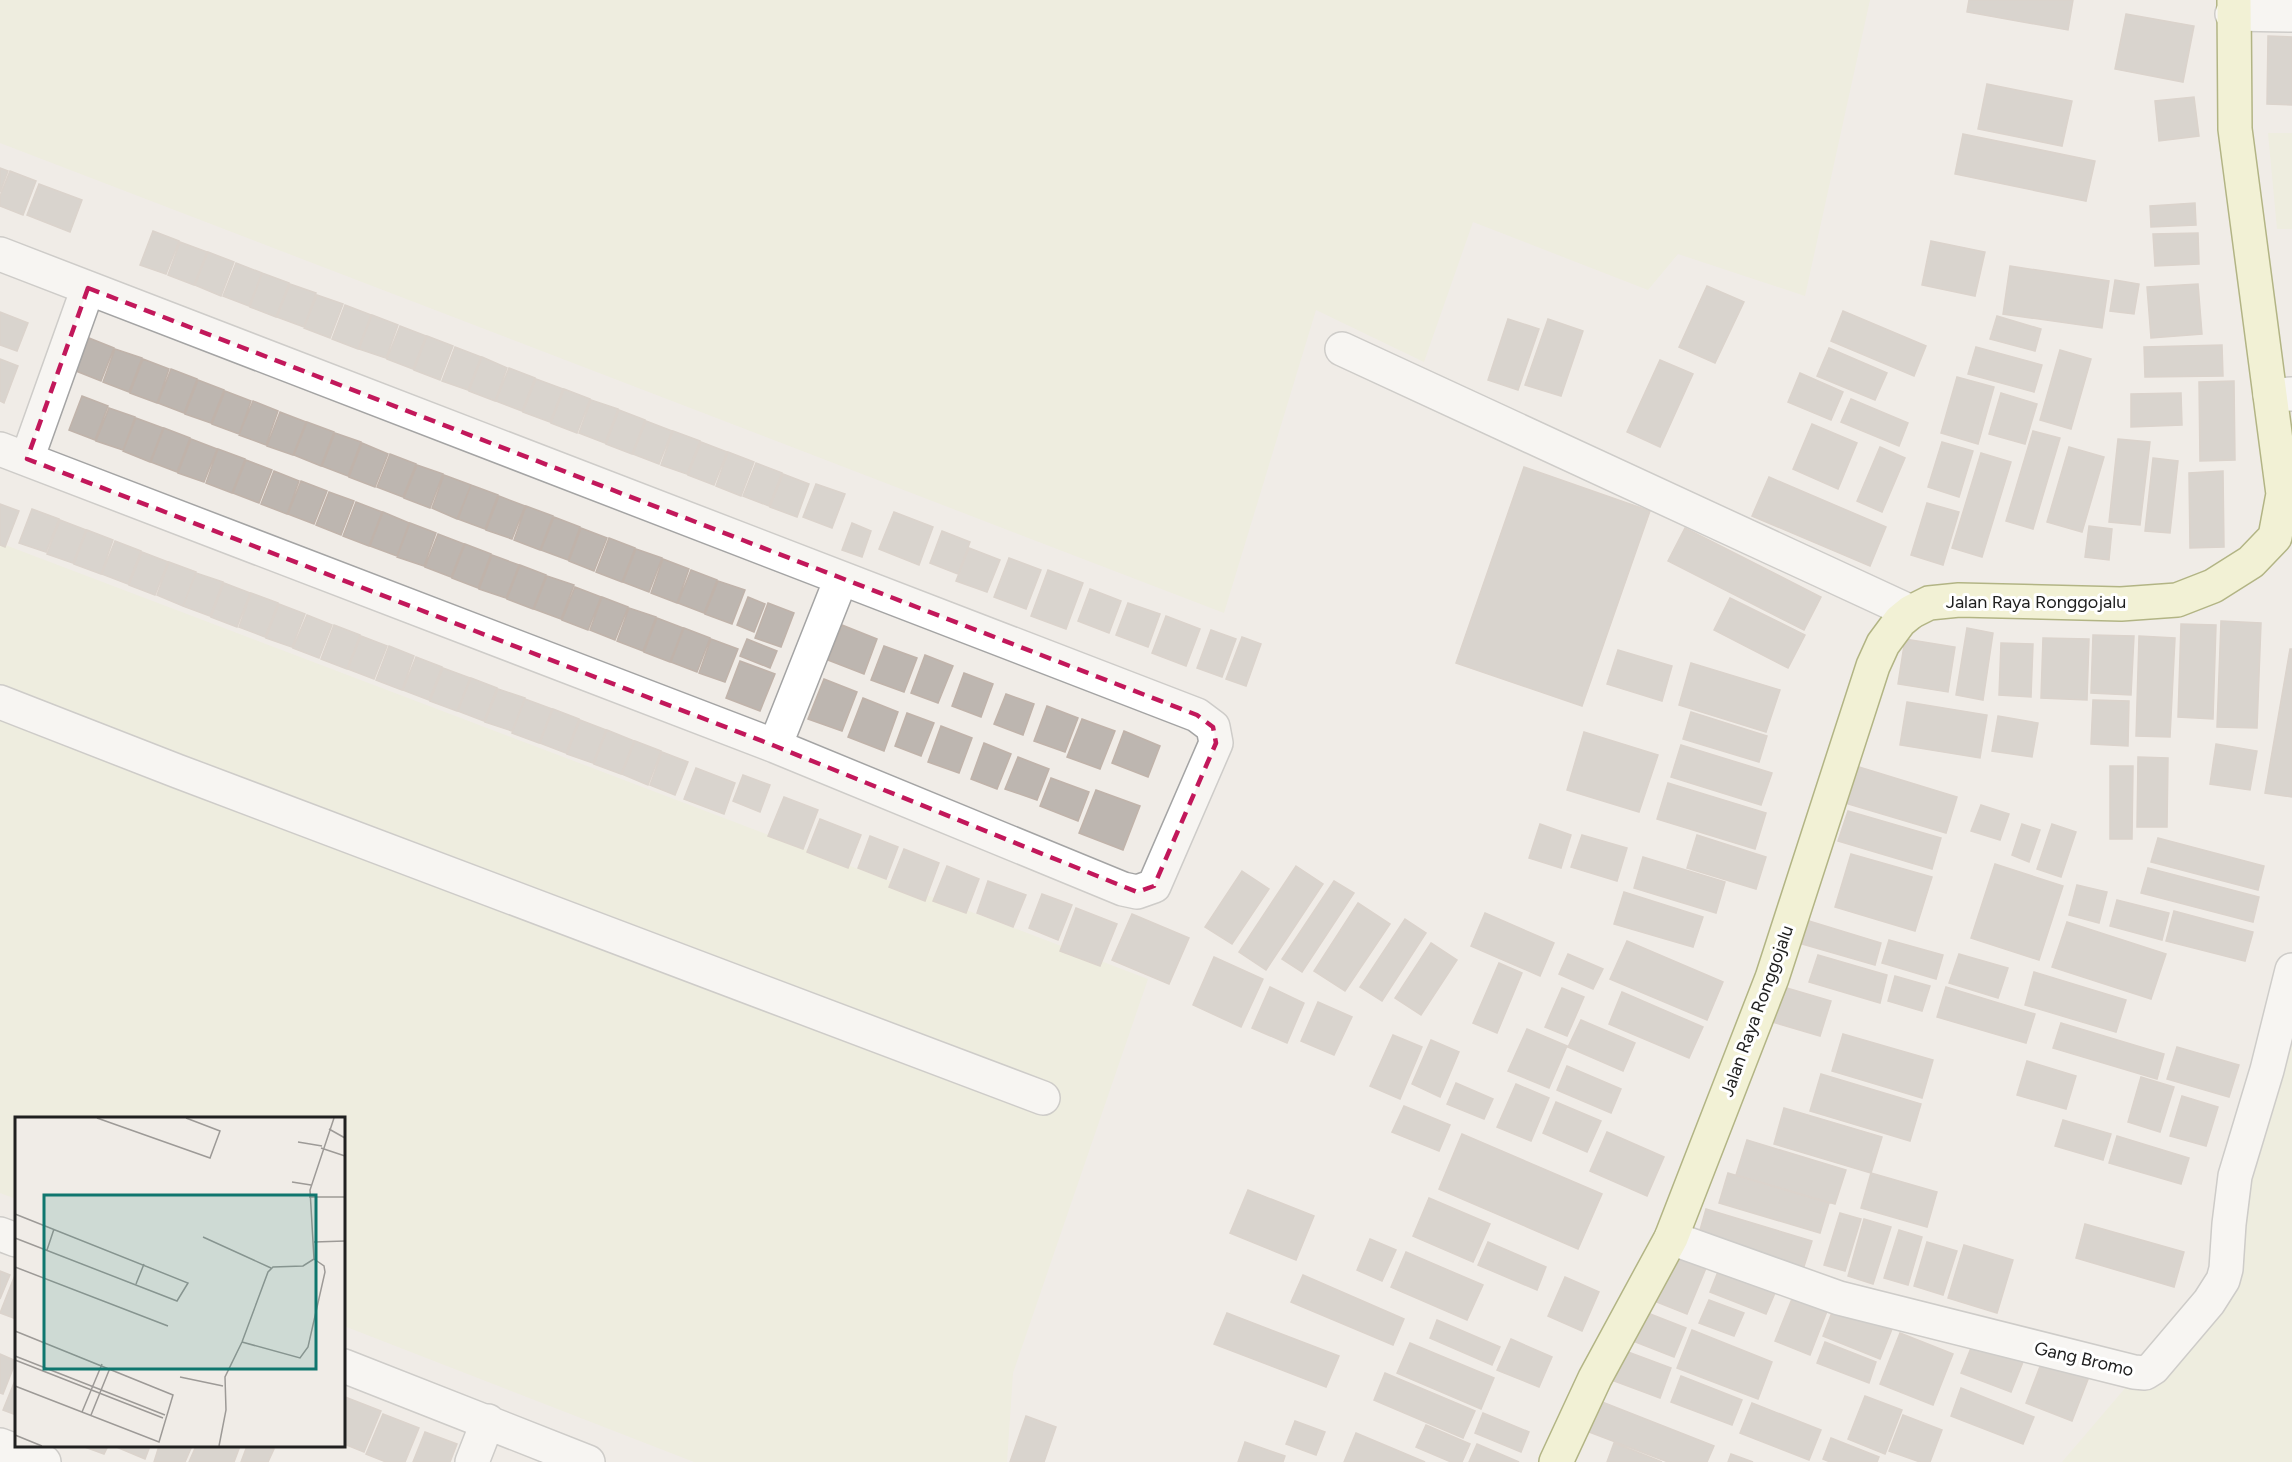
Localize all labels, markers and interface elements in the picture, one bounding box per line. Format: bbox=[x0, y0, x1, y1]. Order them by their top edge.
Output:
street label: Jalan Raya Ronggojalu bbox=[1946, 591, 2126, 613]
street label: Jalan Raya Ronggojalu bbox=[1716, 922, 1798, 1100]
inset map bbox=[15, 1117, 345, 1447]
street label: Gang Bromo bbox=[2032, 1337, 2136, 1381]

